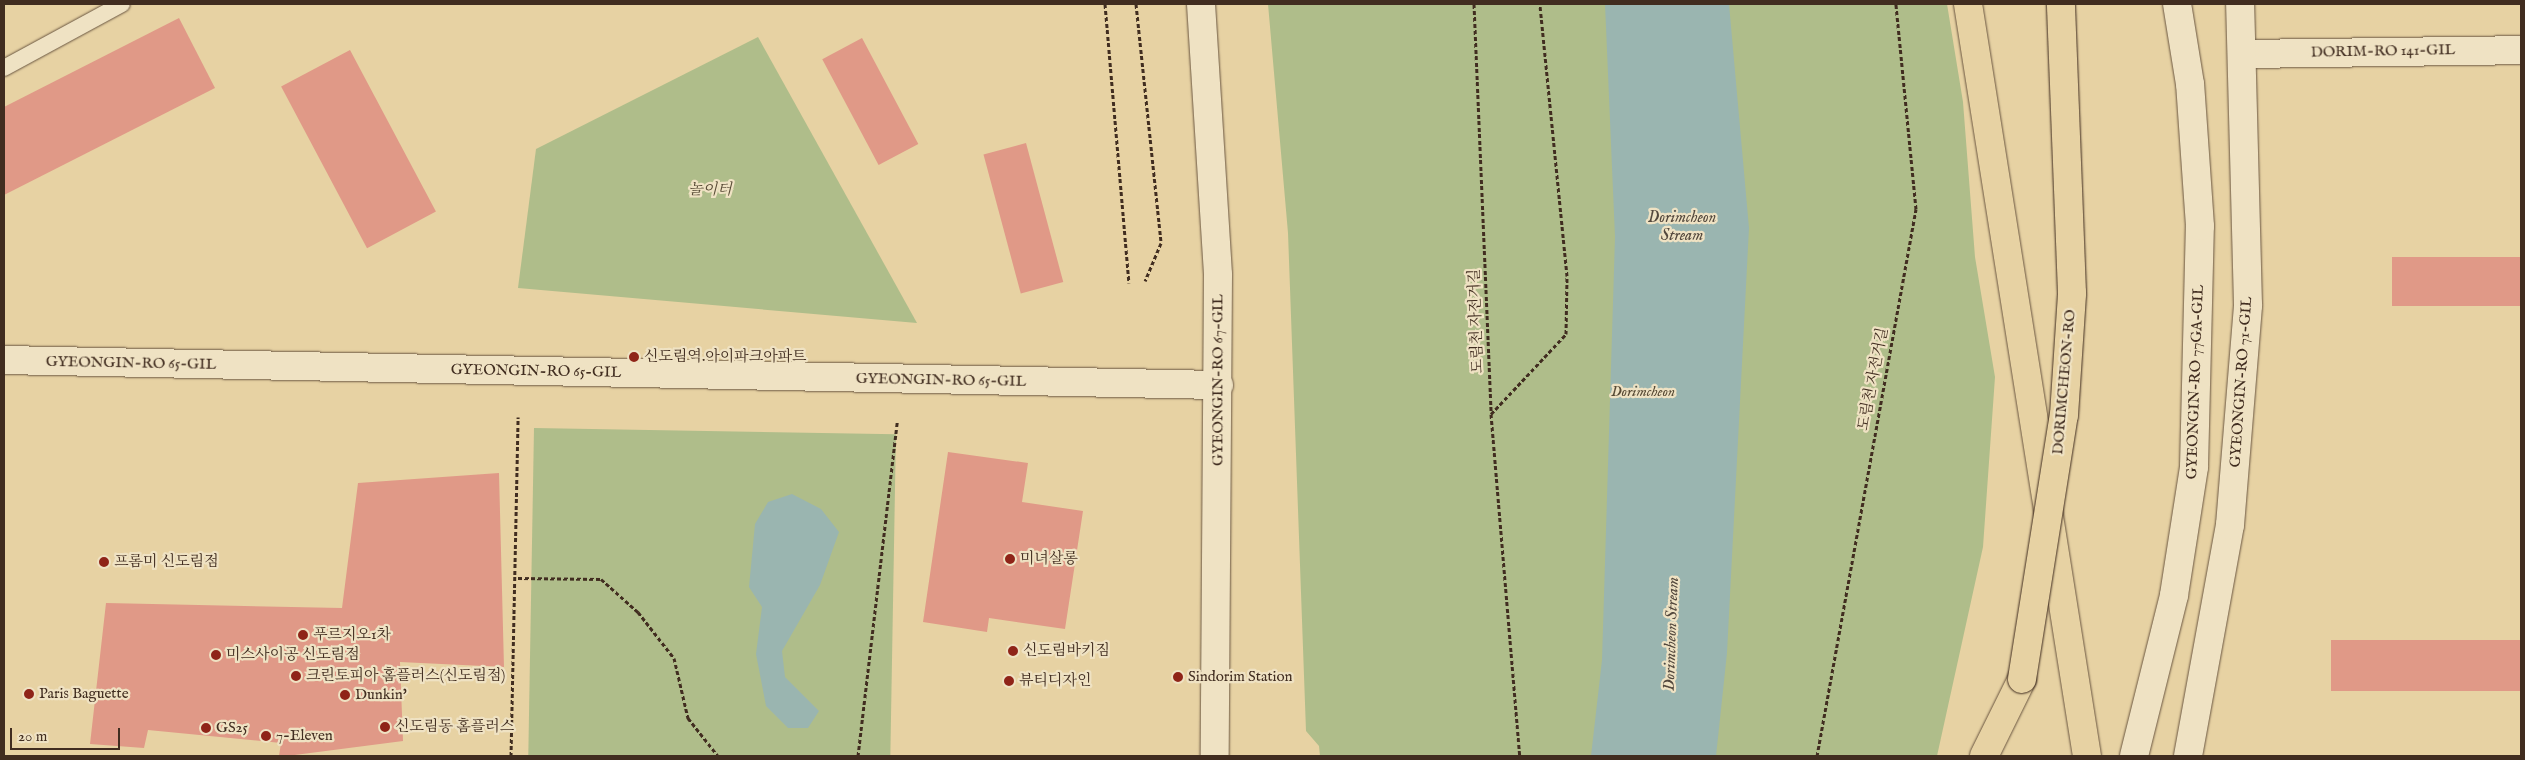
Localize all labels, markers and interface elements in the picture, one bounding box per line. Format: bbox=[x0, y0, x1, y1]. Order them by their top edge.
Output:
street label: DORIM-RO 141-GIL bbox=[2311, 41, 2455, 61]
park label: 놀이터 bbox=[688, 181, 732, 199]
water label: Dorimcheon Stream bbox=[1648, 208, 1716, 246]
street label: 도림천 자전거길 bbox=[1465, 268, 1487, 374]
street label: GYEONGIN-RO 77GA-GIL bbox=[2183, 284, 2207, 480]
street label: GYEONGIN-RO 67-GIL bbox=[1209, 294, 1227, 466]
street label: GYEONGIN-RO 71-GIL bbox=[2226, 296, 2256, 468]
street label: DORIMCHEON-RO bbox=[2049, 309, 2079, 455]
street label: 도림천 자전거길 bbox=[1854, 326, 1892, 432]
place label: 신도림역.아이파크아파트 bbox=[644, 348, 807, 366]
marker: 신도림역.아이파크아파트 bbox=[628, 351, 640, 363]
street label: GYEONGIN-RO 65-GIL bbox=[46, 353, 216, 373]
street label: GYEONGIN-RO 65-GIL bbox=[451, 361, 621, 381]
street label: GYEONGIN-RO 65-GIL bbox=[856, 370, 1026, 390]
park label: Dorimcheon bbox=[1611, 383, 1675, 401]
place label: 미녀살롱 bbox=[1020, 550, 1078, 568]
place label: 프롬미 신도림점 bbox=[114, 553, 219, 571]
marker: 미녀살롱 bbox=[1004, 553, 1016, 565]
marker: 프롬미 신도림점 bbox=[98, 556, 110, 568]
water label: Dorimcheon Stream bbox=[1660, 577, 1684, 691]
place label: 푸르지오1차 bbox=[313, 626, 391, 644]
marker: 푸르지오1차 bbox=[297, 629, 309, 641]
place label: 신도림바키짐 bbox=[1023, 642, 1110, 660]
marker: 신도림바키짐 bbox=[1007, 645, 1019, 657]
place label: 미스사이공 신도림점 bbox=[226, 646, 360, 664]
marker: 미스사이공 신도림점 bbox=[210, 649, 222, 661]
place label: 크린토피아 홈플러스(신도림점) bbox=[306, 667, 505, 685]
place label: Sindorim Station bbox=[1188, 668, 1293, 686]
marker: 크린토피아 홈플러스(신도림점) bbox=[290, 670, 302, 682]
marker: Sindorim Station bbox=[1172, 671, 1184, 683]
place label: 뷰티디자인 bbox=[1019, 672, 1091, 690]
marker: 뷰티디자인 bbox=[1003, 675, 1015, 687]
place label: Paris Baguette bbox=[39, 685, 129, 703]
place label: Dunkin' bbox=[355, 686, 407, 704]
marker: Paris Baguette bbox=[23, 688, 35, 700]
marker: Dunkin' bbox=[339, 689, 351, 701]
scale bar bbox=[12, 718, 122, 750]
place label: 신도림동 홈플러스 bbox=[395, 718, 514, 736]
place label: GS25 bbox=[216, 719, 248, 737]
marker: 신도림동 홈플러스 bbox=[379, 721, 391, 733]
marker: GS25 bbox=[200, 722, 212, 734]
text: 20 m bbox=[18, 727, 47, 746]
place label: 7-Eleven bbox=[276, 727, 333, 745]
marker: 7-Eleven bbox=[260, 730, 272, 742]

